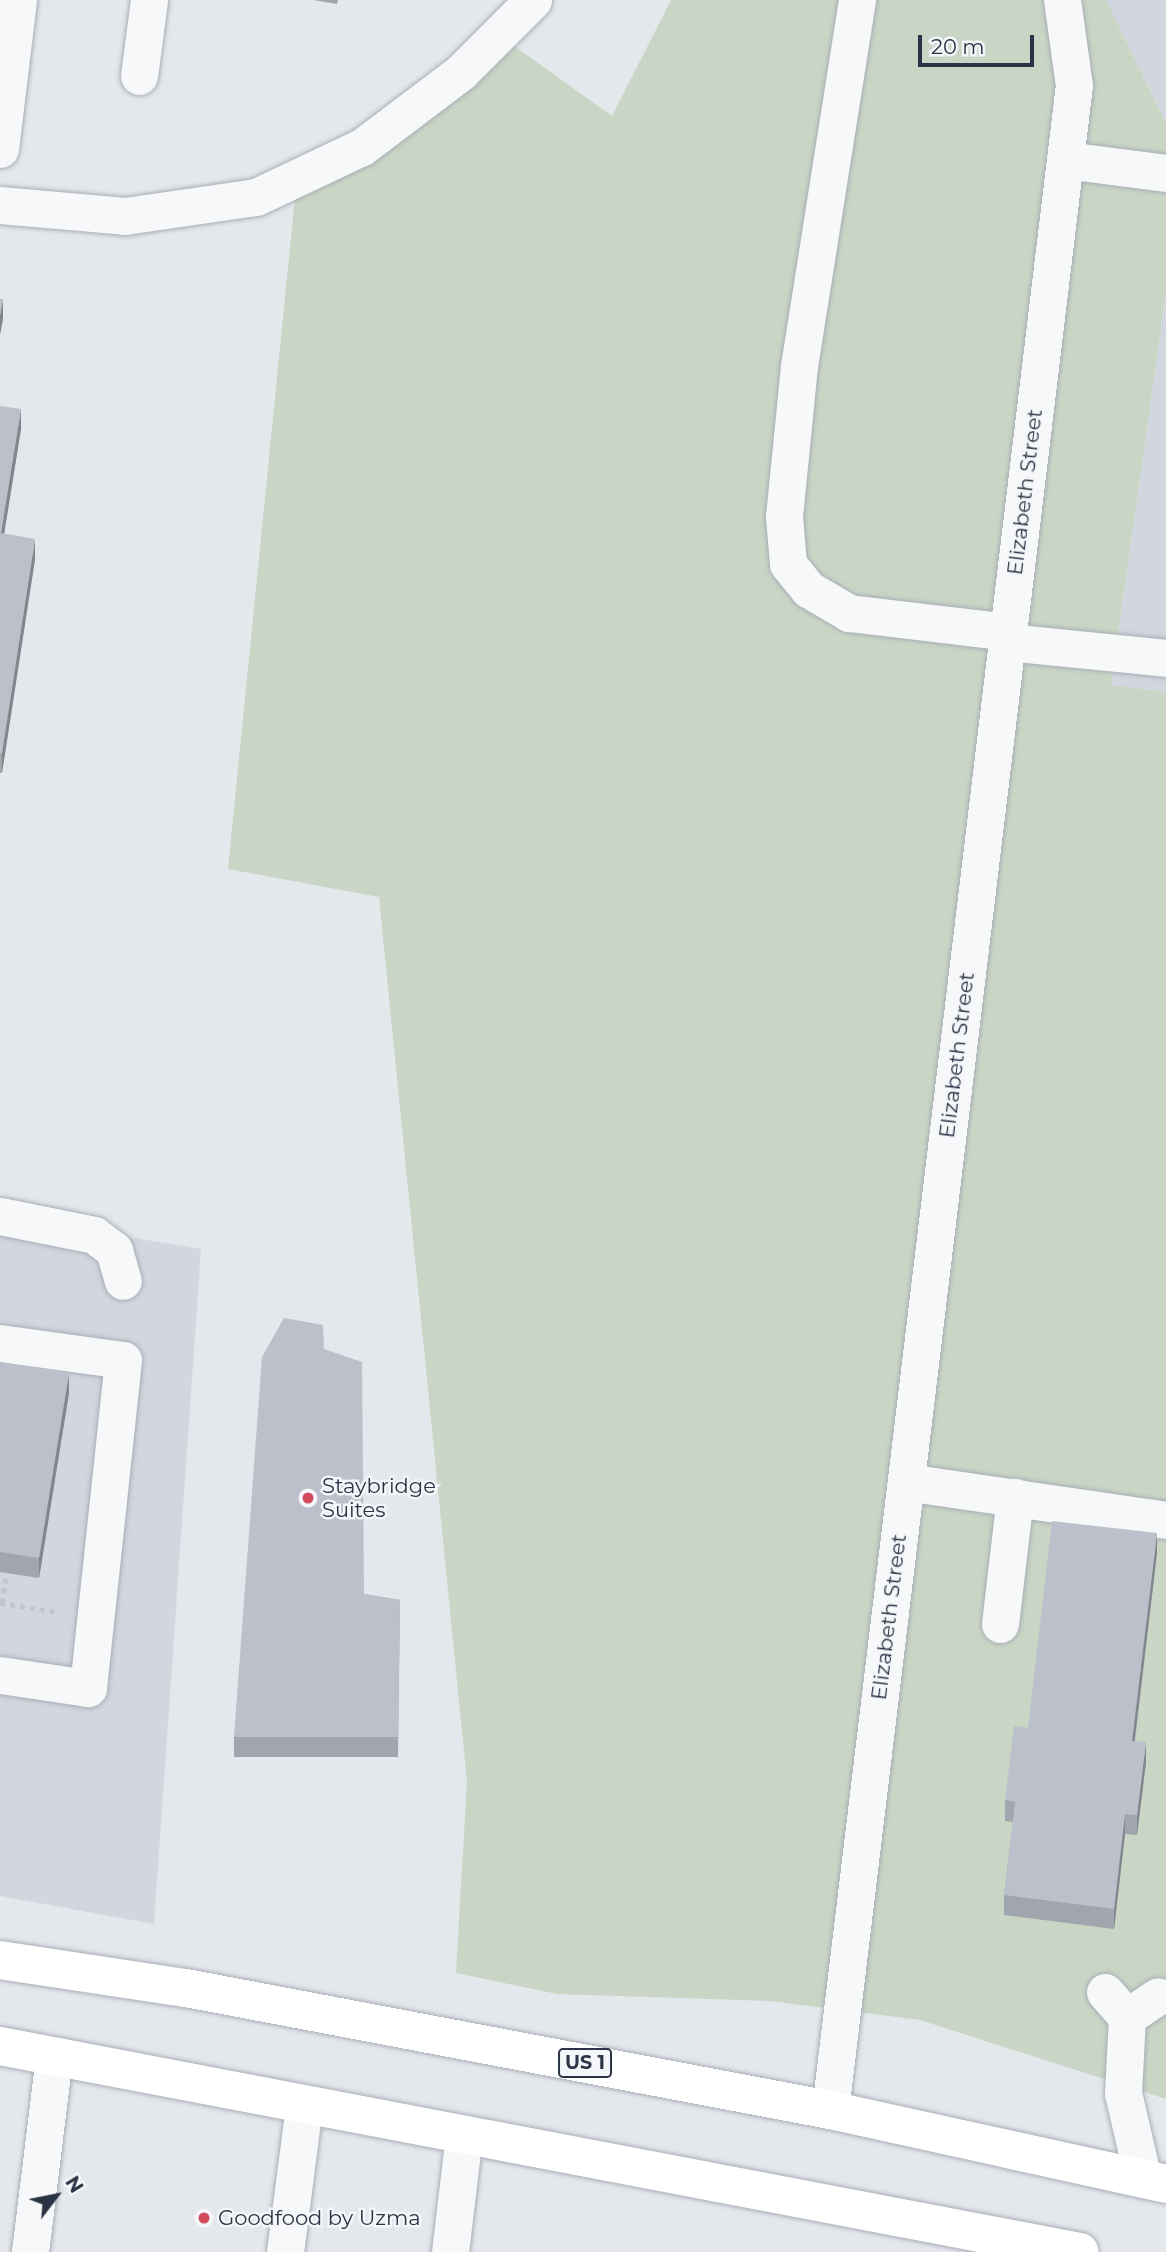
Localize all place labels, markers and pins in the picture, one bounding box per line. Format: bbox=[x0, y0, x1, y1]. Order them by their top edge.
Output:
place label: Staybridge Suites bbox=[322, 1473, 436, 1523]
marker: Staybridge Suites bbox=[300, 1490, 316, 1506]
place label: Goodfood by Uzma bbox=[218, 2205, 421, 2231]
marker: Goodfood by Uzma bbox=[196, 2210, 212, 2226]

